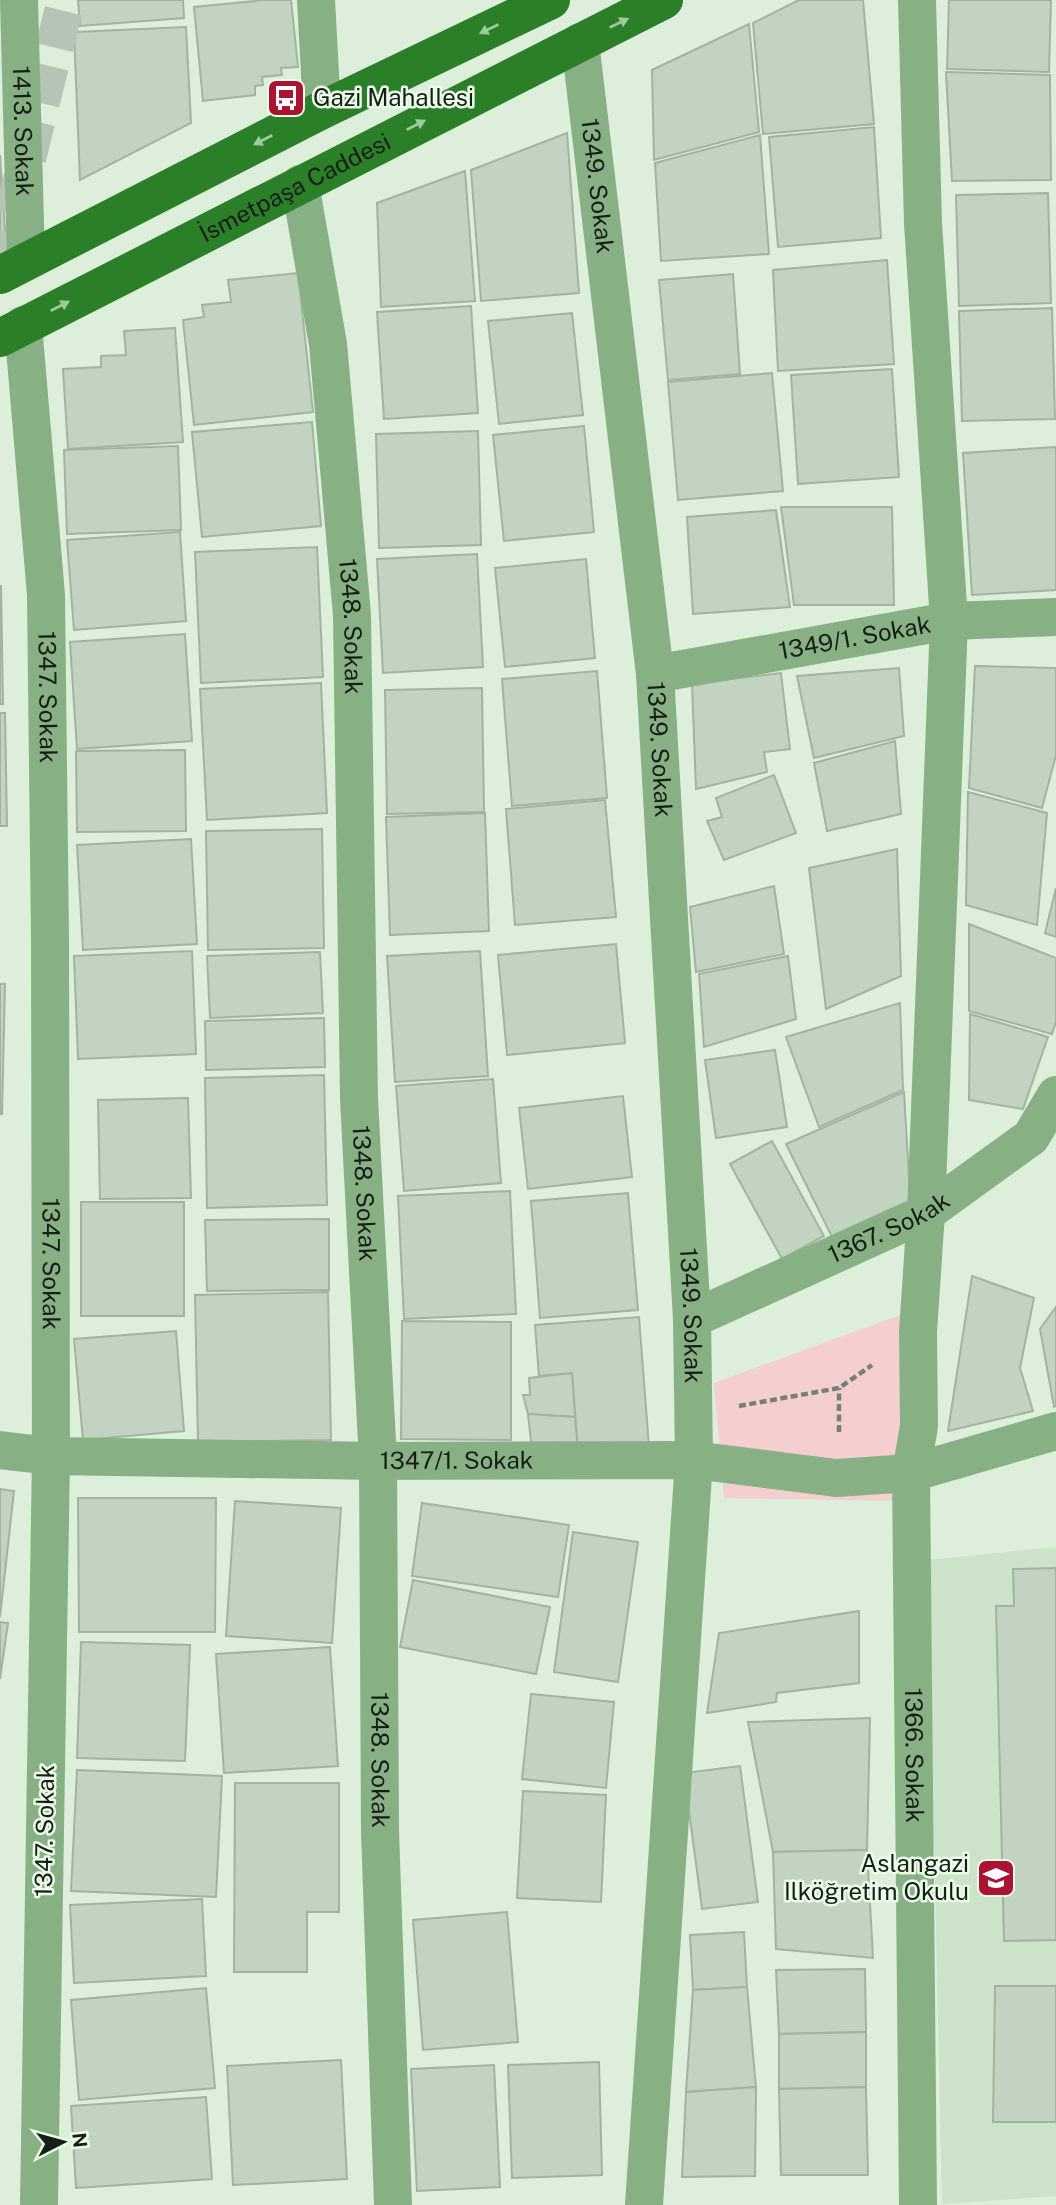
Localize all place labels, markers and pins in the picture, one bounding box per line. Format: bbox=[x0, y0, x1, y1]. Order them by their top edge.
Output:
bus stop icon: Gazi Mahallesi bbox=[265, 77, 307, 119]
place label: Gazi Mahallesi bbox=[313, 83, 474, 111]
place label: Aslangazi Ilköğretim Okulu bbox=[784, 1849, 969, 1905]
school or university icon: Aslangazi Ilköğretim Okulu bbox=[975, 1857, 1017, 1899]

